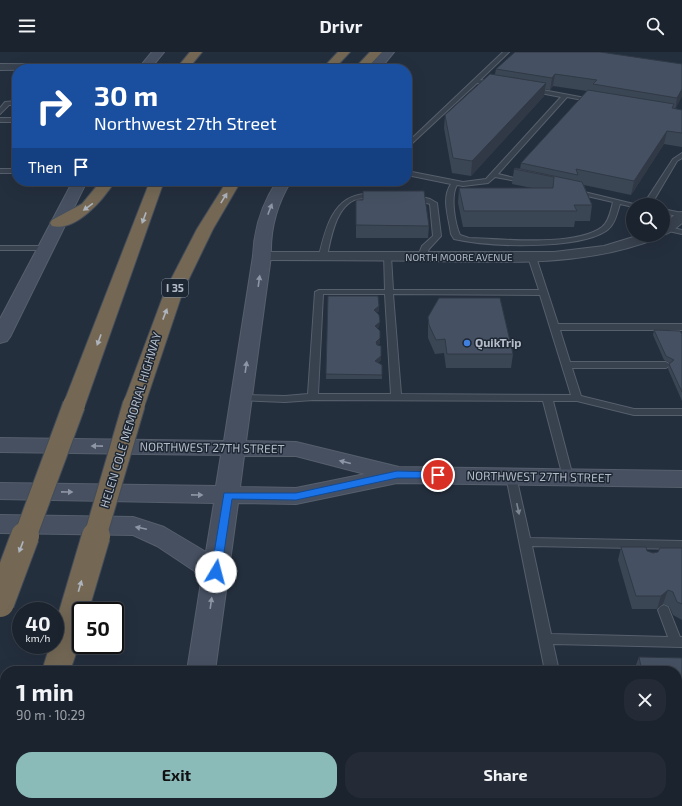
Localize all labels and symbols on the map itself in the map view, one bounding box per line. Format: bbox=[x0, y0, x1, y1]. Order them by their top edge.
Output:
one-way arrow bbox=[220, 192, 227, 204]
one-way arrow bbox=[82, 203, 93, 211]
one-way arrow bbox=[267, 203, 273, 215]
one-way arrow bbox=[140, 212, 146, 224]
street label: NORTH MOORE AVENUE bbox=[405, 251, 513, 263]
one-way arrow bbox=[255, 275, 262, 287]
road number: I 35 bbox=[162, 279, 188, 297]
one-way arrow bbox=[162, 308, 168, 320]
street label: HELEN COLE MEMORIAL HIGHWAY bbox=[97, 330, 164, 509]
one-way arrow bbox=[95, 334, 101, 346]
place label: QuikTrip bbox=[475, 335, 522, 350]
marker: QuikTrip bbox=[462, 338, 472, 348]
one-way arrow bbox=[243, 361, 249, 373]
street label: NORTHWEST 27TH STREET bbox=[139, 439, 285, 455]
one-way arrow bbox=[90, 443, 103, 449]
one-way arrow bbox=[339, 458, 352, 464]
pin bbox=[421, 458, 455, 492]
street label: NORTHWEST 27TH STREET bbox=[466, 468, 612, 484]
one-way arrow bbox=[61, 489, 73, 496]
one-way arrow bbox=[191, 492, 204, 498]
one-way arrow bbox=[515, 503, 521, 515]
one-way arrow bbox=[135, 524, 148, 530]
one-way arrow bbox=[18, 541, 24, 553]
position arrow bbox=[195, 551, 237, 593]
one-way arrow bbox=[78, 580, 84, 593]
one-way arrow bbox=[209, 597, 215, 609]
speed limit sign: 50 bbox=[72, 602, 124, 654]

